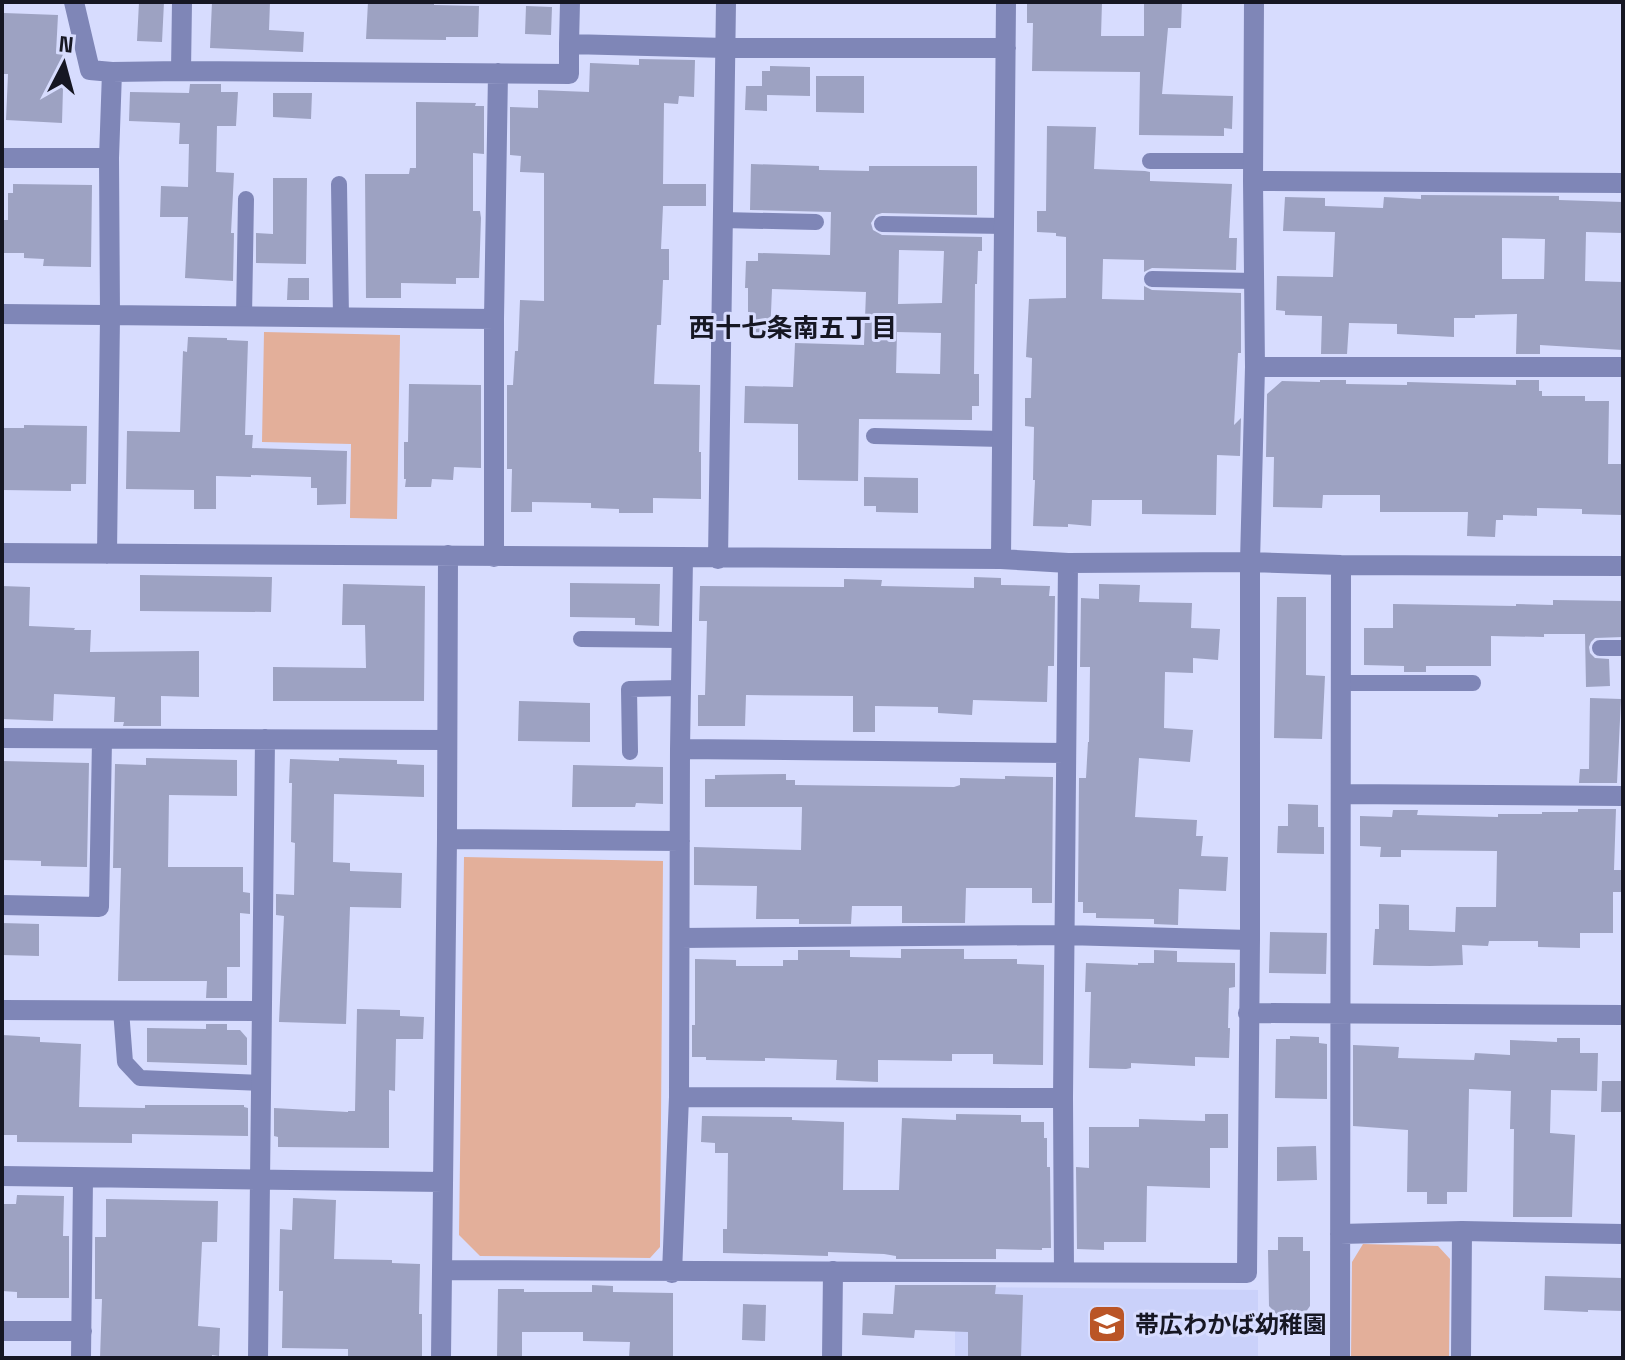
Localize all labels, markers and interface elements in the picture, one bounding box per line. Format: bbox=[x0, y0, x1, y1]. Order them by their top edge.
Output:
north arrow bbox=[24, 24, 104, 104]
text: N bbox=[57, 29, 75, 59]
district label: 西十七条南五丁目 bbox=[689, 311, 897, 345]
school or university icon: 帯広わかば幼稚園 bbox=[1086, 1303, 1128, 1345]
place label: 帯広わかば幼稚園 bbox=[1135, 1309, 1327, 1340]

